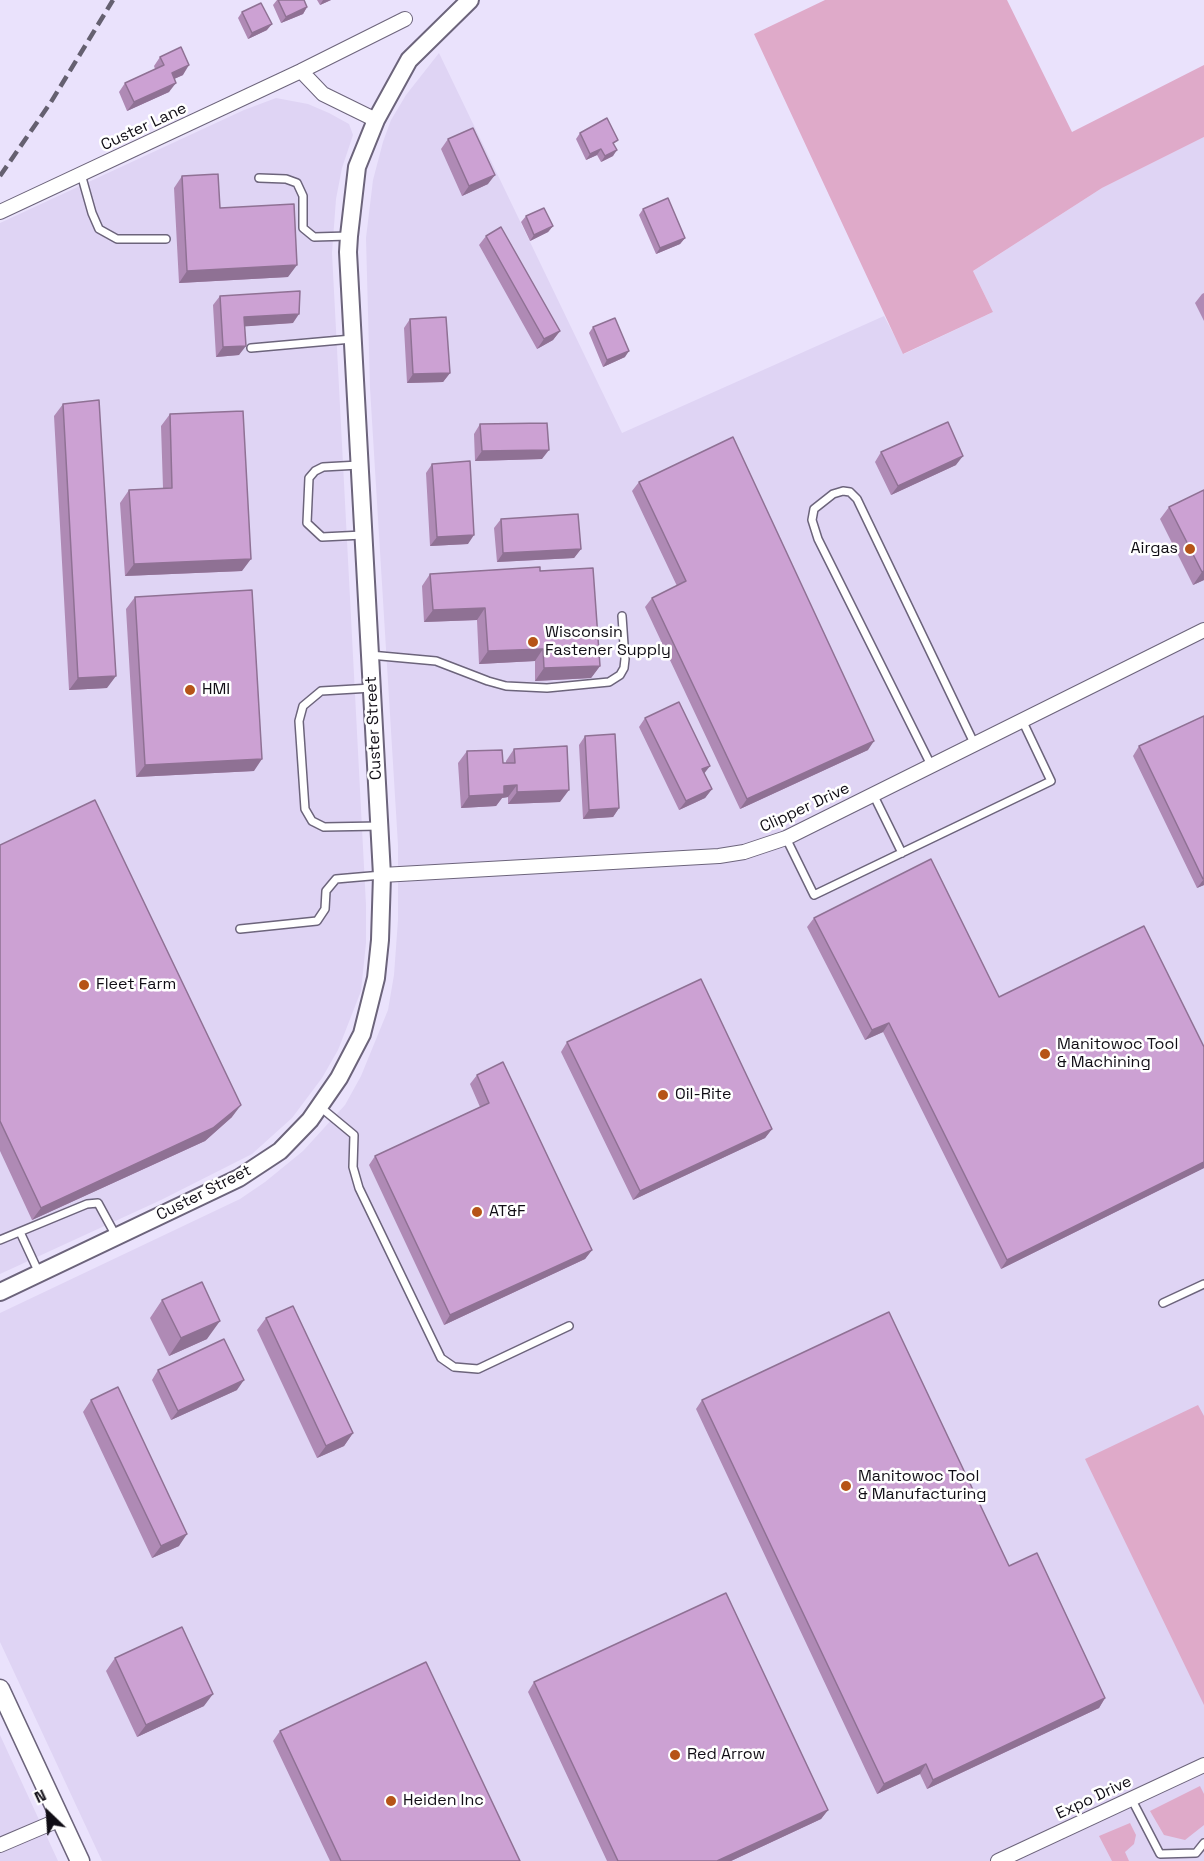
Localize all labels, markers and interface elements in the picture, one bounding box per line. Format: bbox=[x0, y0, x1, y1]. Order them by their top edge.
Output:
street label: Custer Lane bbox=[98, 99, 190, 155]
place label: Airgas bbox=[1130, 539, 1178, 559]
marker: Airgas bbox=[1183, 542, 1197, 556]
place label: Wisconsin Fastener Supply bbox=[545, 623, 671, 661]
marker: Wisconsin Fastener Supply bbox=[526, 635, 540, 649]
street label: Custer Street bbox=[362, 676, 386, 780]
place label: HMI bbox=[202, 680, 230, 700]
marker: HMI bbox=[183, 683, 197, 697]
street label: Clipper Drive bbox=[757, 779, 853, 837]
place label: Fleet Farm bbox=[96, 975, 176, 995]
marker: Fleet Farm bbox=[77, 978, 91, 992]
place label: Manitowoc Tool & Machining bbox=[1057, 1035, 1178, 1073]
marker: Manitowoc Tool & Machining bbox=[1038, 1047, 1052, 1061]
place label: Oil-Rite bbox=[675, 1085, 731, 1105]
marker: Oil-Rite bbox=[656, 1088, 670, 1102]
street label: Custer Street bbox=[153, 1161, 255, 1225]
place label: AT&F bbox=[489, 1202, 526, 1222]
marker: AT&F bbox=[470, 1205, 484, 1219]
place label: Manitowoc Tool & Manufacturing bbox=[858, 1467, 987, 1505]
marker: Manitowoc Tool & Manufacturing bbox=[839, 1479, 853, 1493]
place label: Red Arrow bbox=[687, 1745, 765, 1765]
marker: Red Arrow bbox=[668, 1748, 682, 1762]
street label: Expo Drive bbox=[1053, 1772, 1135, 1824]
north arrow bbox=[18, 1783, 78, 1843]
text: N bbox=[31, 1784, 49, 1808]
place label: Heiden Inc bbox=[403, 1791, 484, 1811]
marker: Heiden Inc bbox=[384, 1794, 398, 1808]

